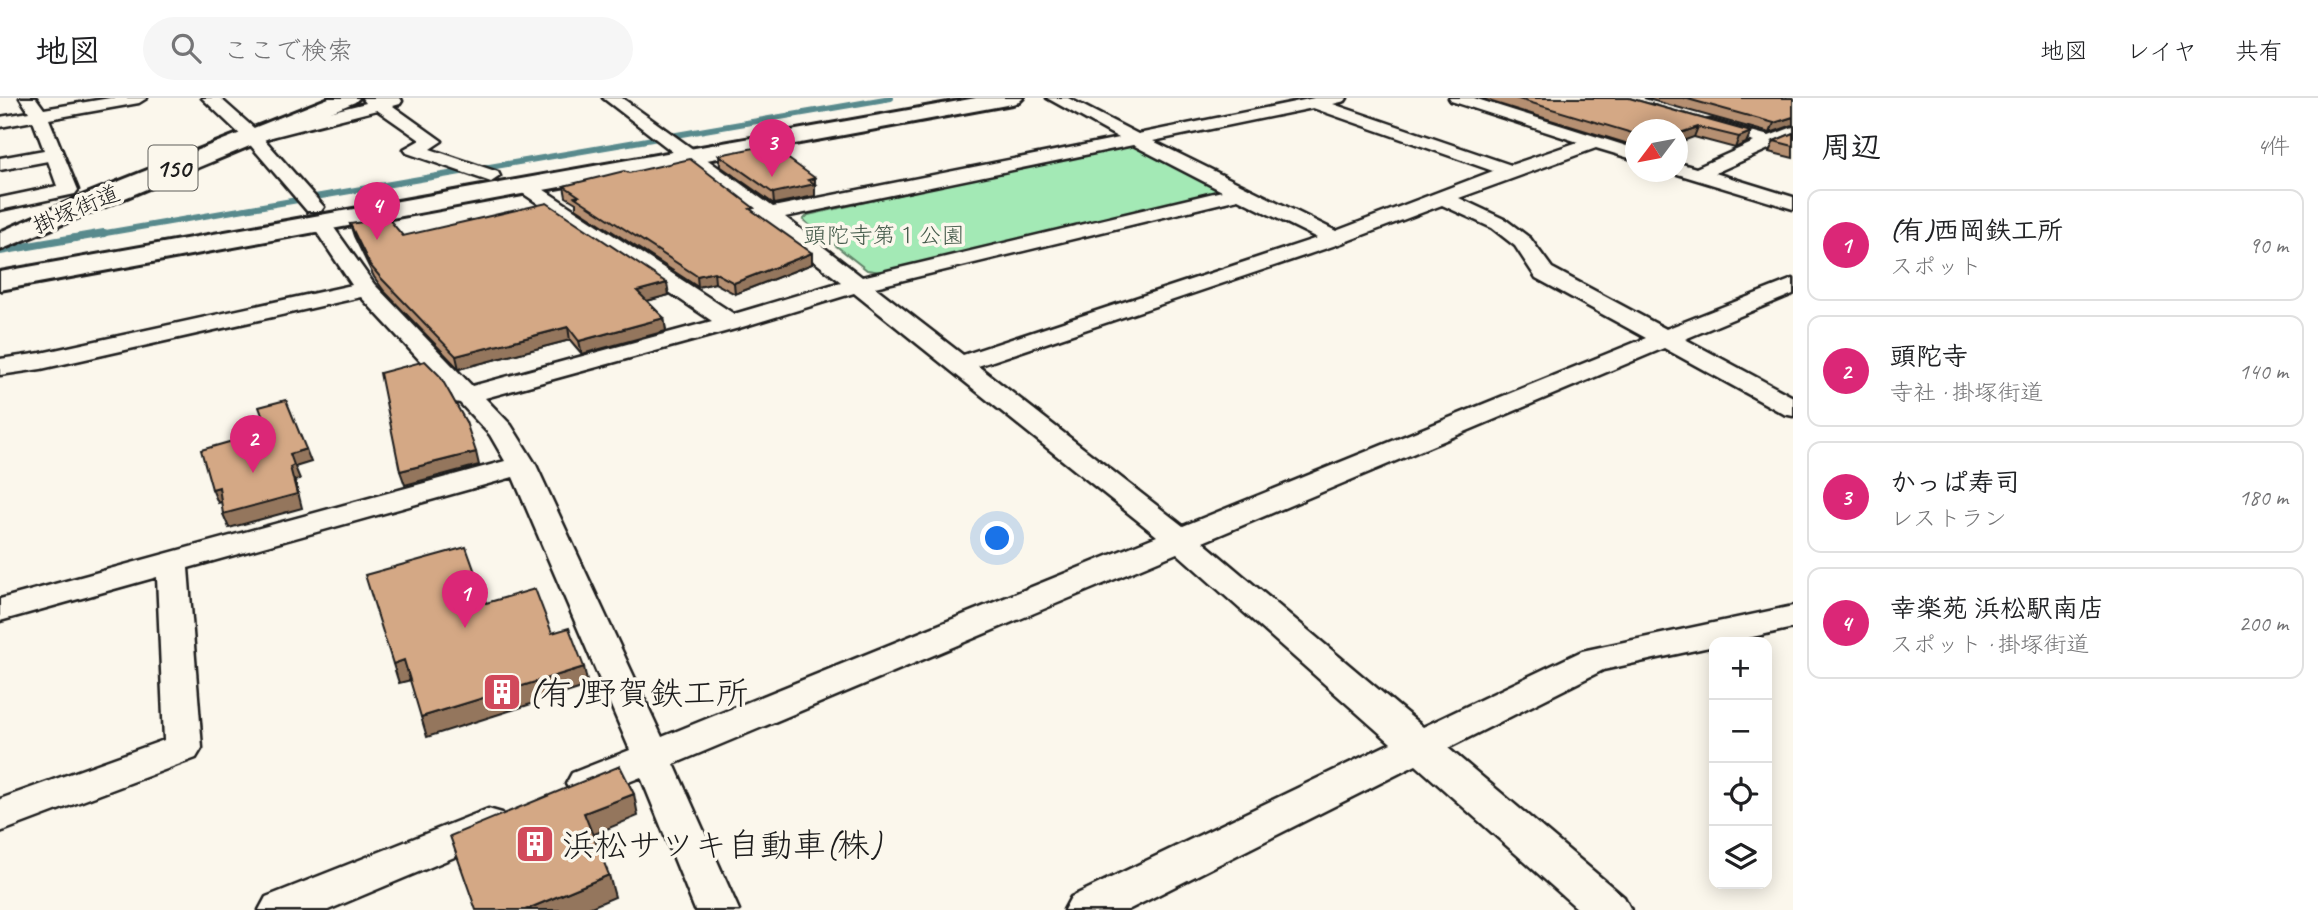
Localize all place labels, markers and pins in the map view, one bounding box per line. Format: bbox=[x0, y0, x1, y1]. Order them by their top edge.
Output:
pin: 3 bbox=[749, 119, 795, 177]
pin: 4 bbox=[354, 182, 400, 240]
pin: 2 bbox=[230, 415, 276, 473]
pin: 1 bbox=[442, 570, 488, 628]
building icon: (有)野賀鉄工所 bbox=[481, 671, 523, 713]
place label: (有)野賀鉄工所 bbox=[529, 672, 749, 714]
building icon: 浜松サツキ自動車(株) bbox=[514, 823, 556, 865]
place label: 浜松サツキ自動車(株) bbox=[562, 824, 883, 866]

